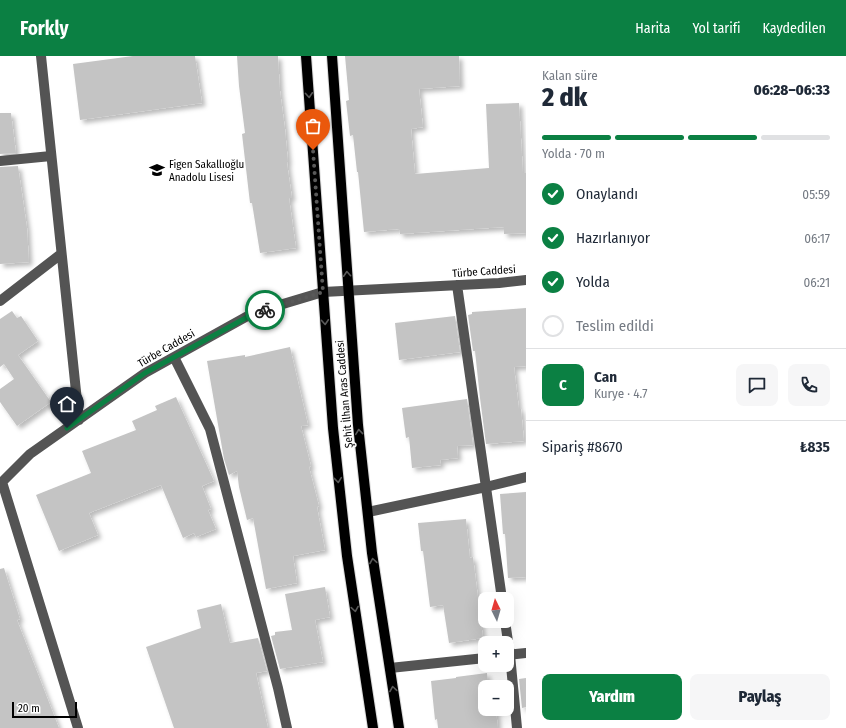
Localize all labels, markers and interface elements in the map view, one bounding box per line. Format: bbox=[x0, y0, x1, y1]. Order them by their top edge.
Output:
text: Forkly bbox=[20, 17, 69, 40]
text: Harita bbox=[635, 20, 670, 37]
text: Yol tarifi bbox=[692, 20, 740, 37]
text: Kaydedilen bbox=[762, 20, 826, 37]
text: Kalan süre bbox=[542, 68, 598, 83]
text: 06:28–06:33 bbox=[754, 81, 830, 99]
text: 2 dk bbox=[542, 82, 587, 113]
one-way arrow bbox=[304, 92, 313, 98]
pin bbox=[296, 109, 330, 150]
icon: bag bbox=[302, 115, 324, 137]
text: Yolda · 70 m bbox=[542, 146, 605, 161]
place label: Figen Sakallıoğlu Anadolu Lisesi bbox=[169, 158, 244, 184]
school or university icon: Figen Sakallıoğlu Anadolu Lisesi bbox=[148, 161, 166, 179]
icon: check bbox=[542, 183, 564, 205]
text: Onaylandı bbox=[576, 185, 638, 203]
text: 05:59 bbox=[802, 187, 830, 202]
icon: check bbox=[542, 227, 564, 249]
text: Hazırlanıyor bbox=[576, 229, 650, 247]
text: 06:17 bbox=[804, 231, 830, 246]
street label: Türbe Caddesi bbox=[452, 263, 516, 280]
one-way arrow bbox=[343, 271, 352, 277]
icon: check bbox=[542, 271, 564, 293]
text: Yolda bbox=[576, 273, 610, 291]
text: 06:21 bbox=[804, 275, 830, 290]
courier bbox=[245, 290, 285, 330]
icon: bike bbox=[254, 299, 276, 321]
text: Teslim edildi bbox=[576, 317, 654, 335]
one-way arrow bbox=[320, 319, 329, 325]
street label: Türbe Caddesi bbox=[135, 327, 197, 370]
street label: Şehit İlhan Aras Caddesi bbox=[332, 339, 356, 449]
button: chat bbox=[736, 364, 778, 406]
button: phone bbox=[788, 364, 830, 406]
text: Can bbox=[594, 368, 617, 386]
text: C bbox=[559, 376, 567, 394]
text: Kurye · 4.7 bbox=[594, 386, 647, 401]
pin bbox=[50, 387, 84, 428]
icon: home bbox=[56, 393, 78, 415]
one-way arrow bbox=[355, 429, 364, 435]
text: Sipariş #8670 bbox=[542, 438, 623, 456]
text: ₺835 bbox=[800, 438, 830, 456]
one-way arrow bbox=[334, 477, 343, 483]
one-way arrow bbox=[369, 558, 378, 564]
north arrow bbox=[478, 592, 514, 628]
map controls bbox=[478, 592, 514, 716]
one-way arrow bbox=[350, 606, 359, 612]
button: + bbox=[478, 636, 514, 672]
button: Yardım bbox=[542, 674, 682, 720]
button: Paylaş bbox=[690, 674, 830, 720]
button: − bbox=[478, 680, 514, 716]
one-way arrow bbox=[389, 686, 398, 693]
scale bar bbox=[12, 700, 77, 719]
text: 20 m bbox=[18, 702, 40, 715]

